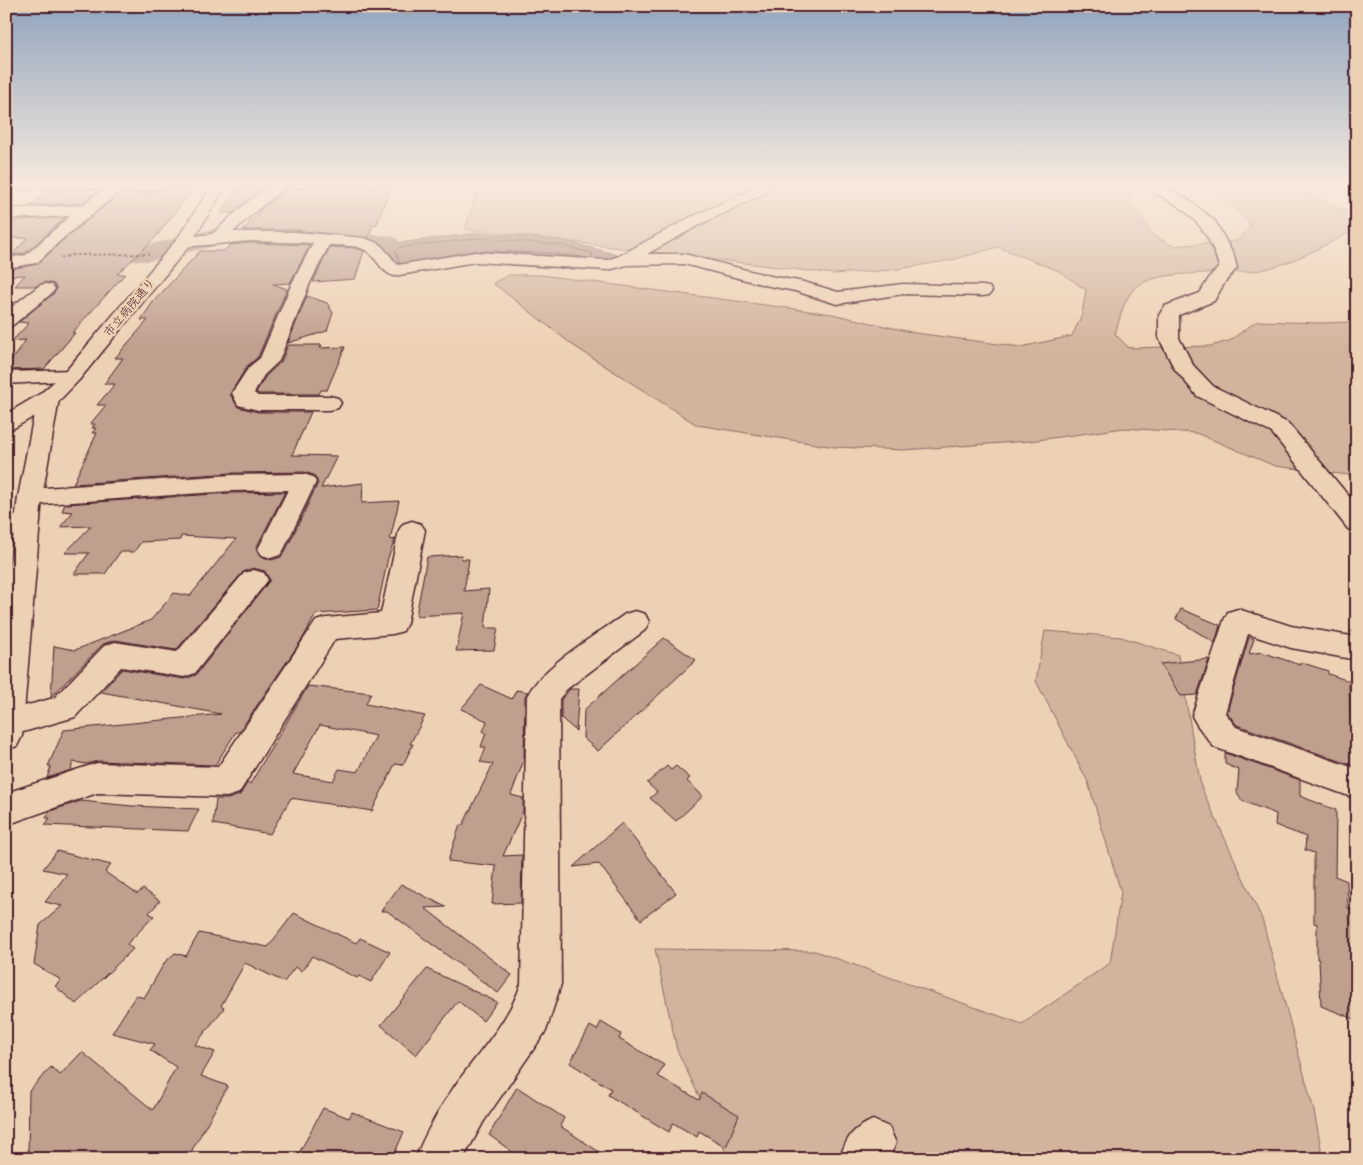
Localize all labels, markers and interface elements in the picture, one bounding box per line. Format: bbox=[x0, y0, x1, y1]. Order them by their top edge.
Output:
street label: 市立病院通り bbox=[100, 275, 158, 339]

